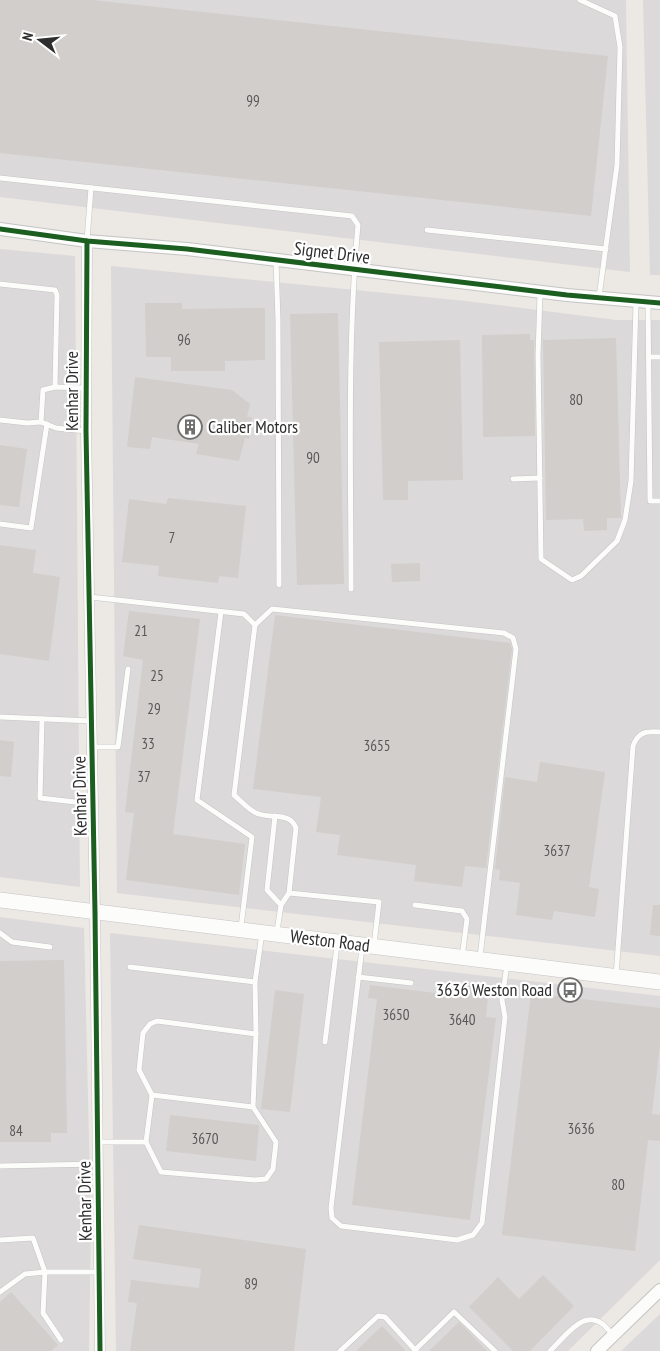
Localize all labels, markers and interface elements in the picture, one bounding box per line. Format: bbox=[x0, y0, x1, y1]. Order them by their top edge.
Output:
north arrow bbox=[15, 15, 65, 65]
text: N bbox=[18, 30, 37, 43]
house number: 99 bbox=[246, 91, 260, 110]
street label: Signet Drive bbox=[293, 236, 371, 269]
house number: 96 bbox=[177, 330, 191, 349]
street label: Kenhar Drive bbox=[60, 351, 83, 431]
house number: 80 bbox=[569, 390, 583, 409]
building icon: Caliber Motors bbox=[177, 414, 203, 440]
place label: Caliber Motors bbox=[208, 415, 298, 438]
house number: 90 bbox=[306, 448, 320, 467]
house number: 7 bbox=[169, 528, 175, 547]
house number: 21 bbox=[134, 621, 148, 640]
house number: 25 bbox=[150, 666, 164, 685]
house number: 29 bbox=[147, 699, 161, 718]
house number: 33 bbox=[141, 734, 155, 753]
house number: 3655 bbox=[363, 736, 391, 755]
street label: Kenhar Drive bbox=[67, 756, 92, 836]
house number: 37 bbox=[137, 767, 151, 786]
house number: 3637 bbox=[543, 841, 571, 860]
street label: Weston Road bbox=[289, 924, 371, 957]
bus stop icon: 3636 Weston Road bbox=[557, 977, 583, 1003]
place label: 3636 Weston Road bbox=[436, 978, 552, 1001]
house number: 3650 bbox=[382, 1005, 410, 1024]
house number: 3640 bbox=[448, 1010, 476, 1029]
house number: 3636 bbox=[567, 1119, 595, 1138]
house number: 84 bbox=[9, 1121, 23, 1140]
house number: 3670 bbox=[191, 1129, 219, 1148]
street label: Kenhar Drive bbox=[72, 1161, 97, 1241]
house number: 80 bbox=[611, 1175, 625, 1194]
house number: 89 bbox=[244, 1274, 258, 1293]

